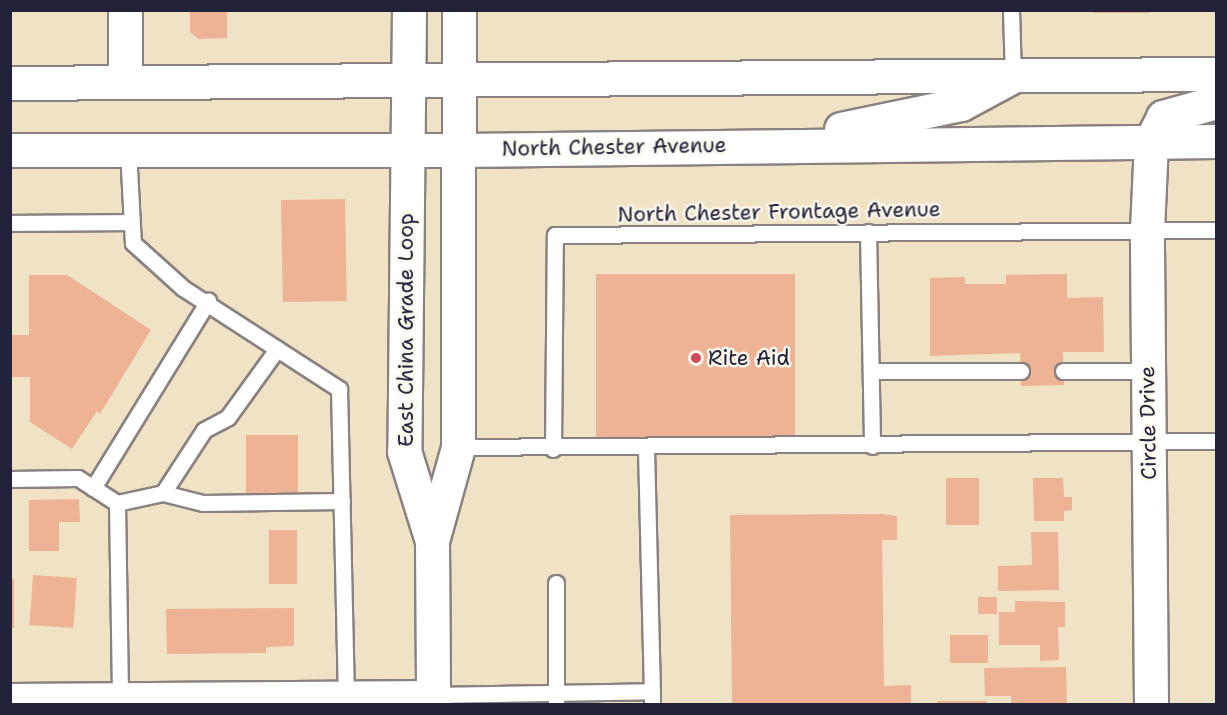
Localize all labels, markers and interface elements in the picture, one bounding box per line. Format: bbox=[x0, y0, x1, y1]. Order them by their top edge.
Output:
street label: North Chester Avenue bbox=[501, 132, 727, 162]
street label: North Chester Frontage Avenue bbox=[617, 197, 941, 227]
street label: East China Grade Loop bbox=[393, 213, 419, 447]
place label: Rite Aid bbox=[708, 345, 790, 371]
marker: Rite Aid bbox=[689, 351, 703, 365]
street label: Circle Drive bbox=[1134, 366, 1162, 480]

